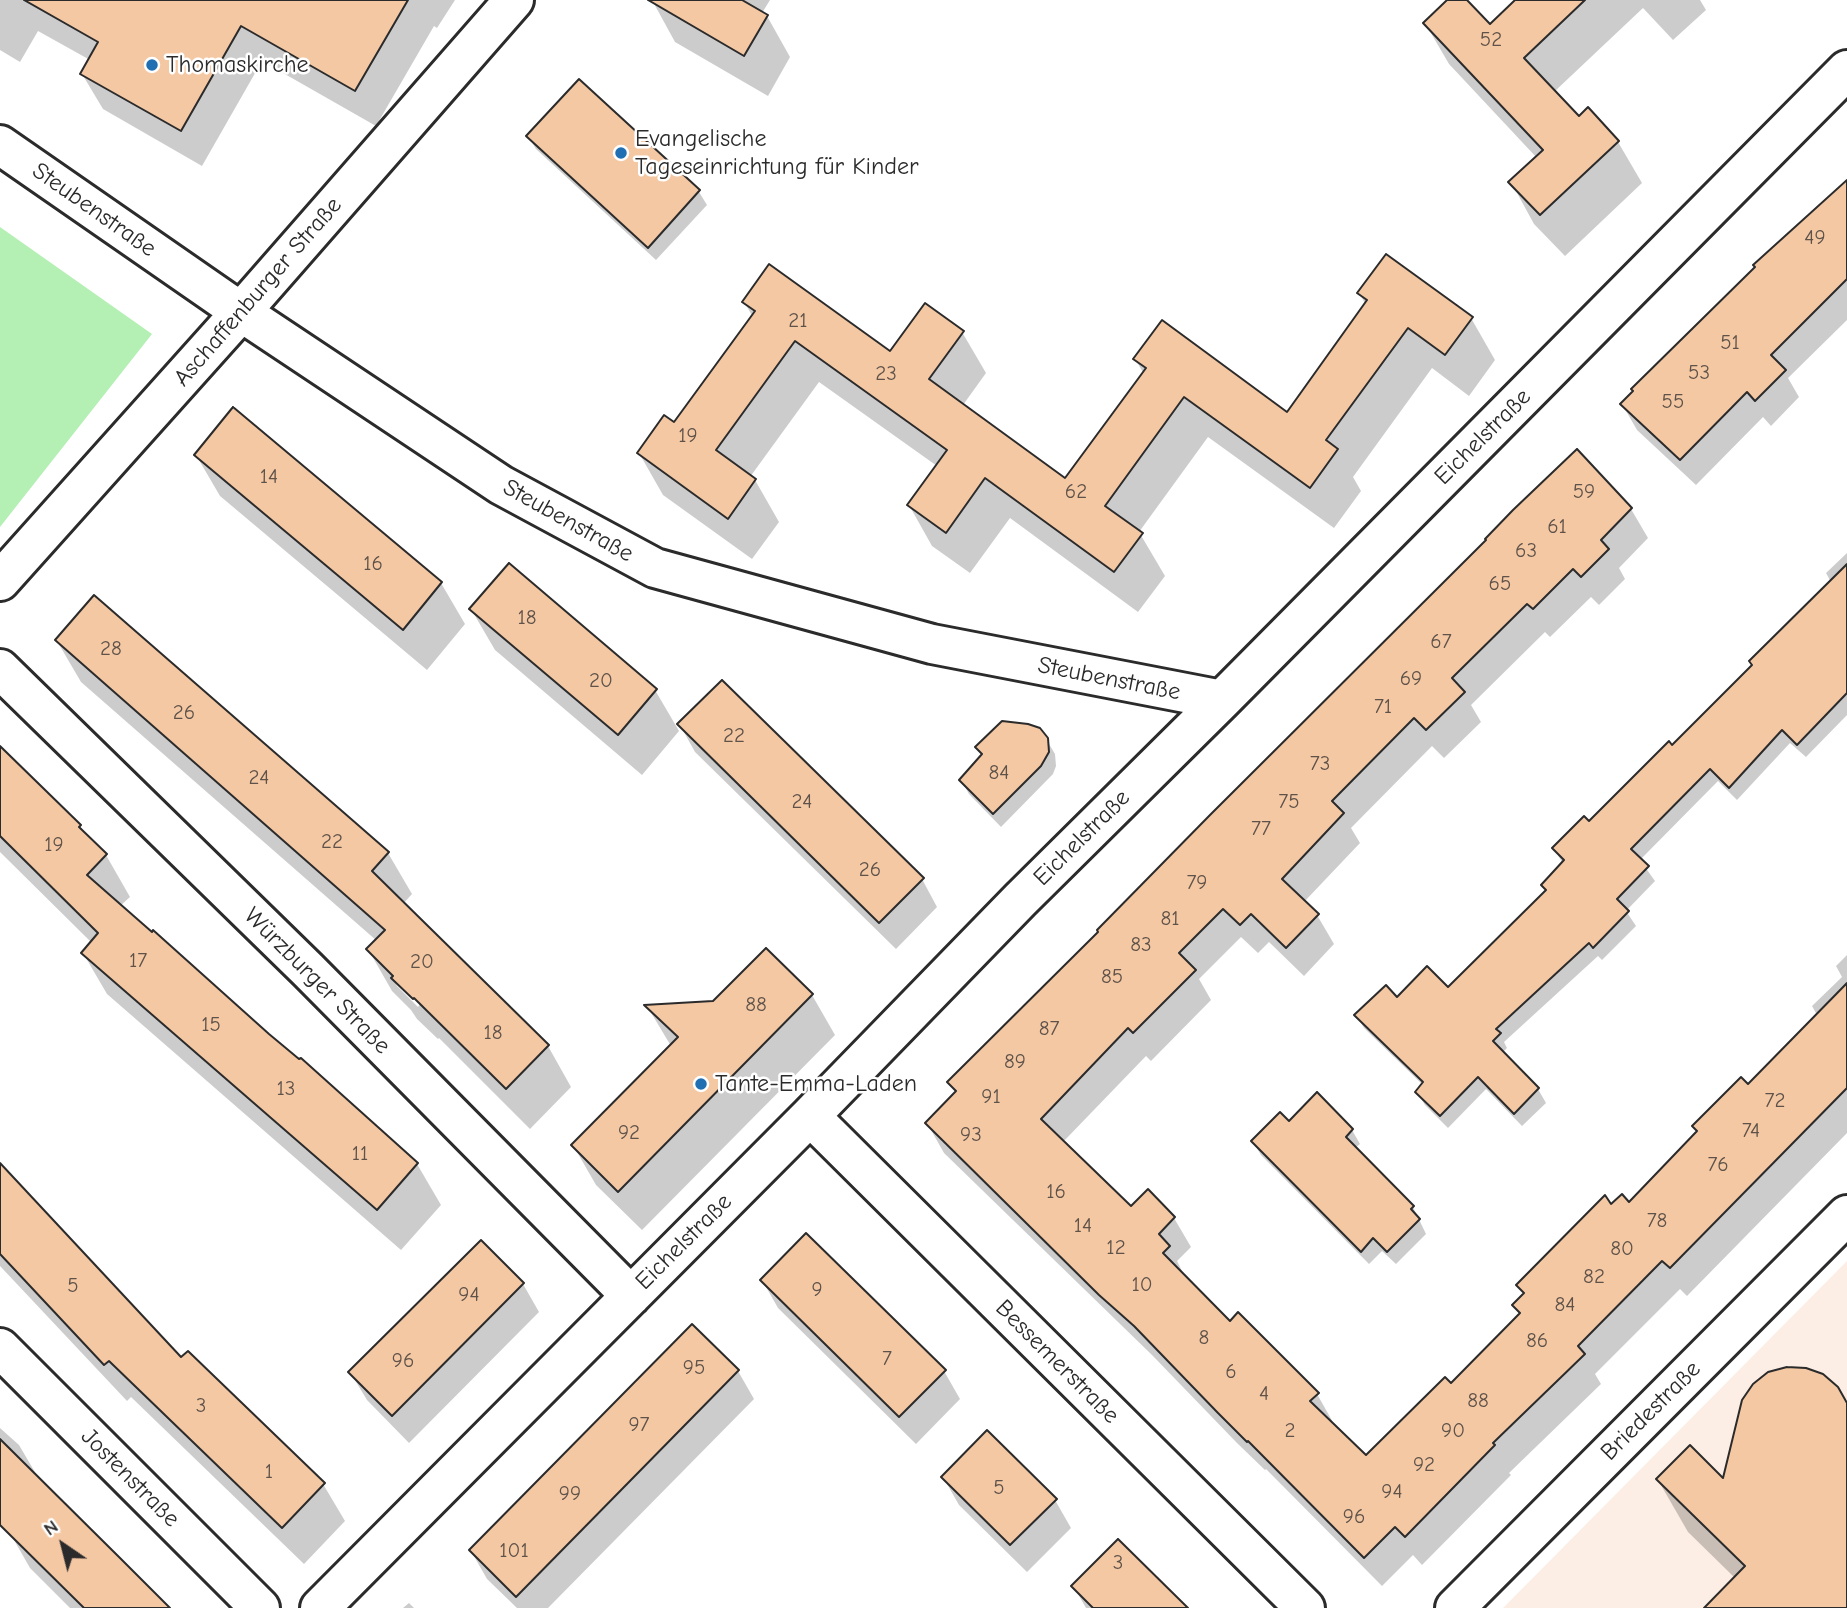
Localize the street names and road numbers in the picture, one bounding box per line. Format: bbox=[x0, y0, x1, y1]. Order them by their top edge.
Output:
street label: Steubenstraße bbox=[26, 157, 162, 263]
street label: Aschaffenburger Straße bbox=[168, 191, 348, 393]
street label: Eichelstraße bbox=[1429, 383, 1537, 491]
street label: Steubenstraße bbox=[498, 473, 638, 569]
street label: Steubenstraße bbox=[1035, 651, 1183, 707]
street label: Eichelstraße bbox=[1028, 784, 1136, 892]
street label: Würzburger Straße bbox=[238, 902, 396, 1060]
street label: Eichelstraße bbox=[630, 1188, 738, 1296]
street label: Bessemerstraße bbox=[989, 1294, 1125, 1430]
street label: Briedestraße bbox=[1595, 1355, 1707, 1467]
street label: Jostenstraße bbox=[75, 1423, 185, 1533]

